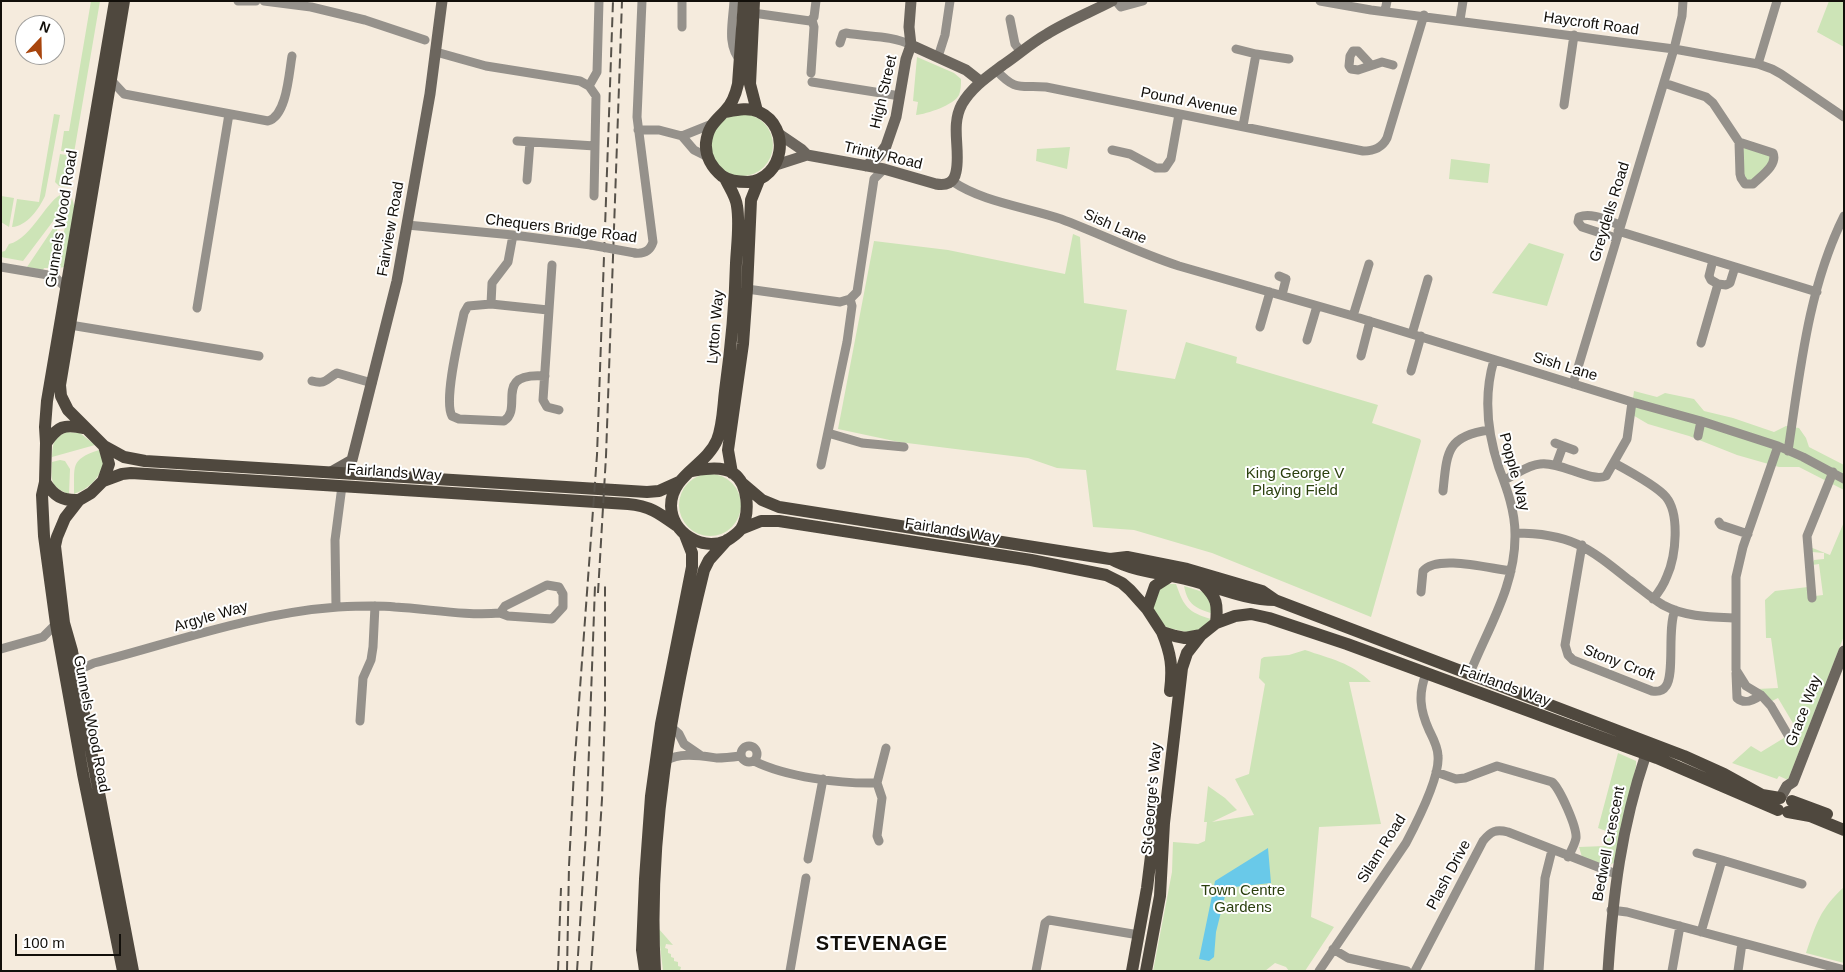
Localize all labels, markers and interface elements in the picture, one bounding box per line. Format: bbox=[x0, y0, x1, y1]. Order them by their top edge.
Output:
street label: Haycroft Road bbox=[1542, 8, 1640, 40]
north arrow bbox=[15, 15, 65, 65]
text: N bbox=[37, 18, 53, 36]
street label: High Street bbox=[867, 53, 901, 131]
street label: Pound Avenue bbox=[1139, 84, 1239, 120]
street label: Trinity Road bbox=[842, 138, 924, 174]
street label: Gunnels Wood Road bbox=[42, 149, 82, 289]
street label: Greydells Road bbox=[1586, 160, 1634, 264]
street label: Fairview Road bbox=[374, 180, 408, 278]
street label: Sish Lane bbox=[1081, 206, 1149, 248]
street label: Chequers Bridge Road bbox=[484, 211, 638, 247]
street label: Lytton Way bbox=[704, 289, 728, 365]
street label: Sish Lane bbox=[1530, 349, 1600, 385]
street label: Popple Way bbox=[1495, 431, 1533, 513]
street label: Fairlands Way bbox=[346, 461, 442, 485]
park label: King George V Playing Field bbox=[1246, 465, 1344, 500]
street label: Fairlands Way bbox=[904, 515, 1000, 547]
street label: Argyle Way bbox=[172, 598, 250, 636]
street label: Stony Croft bbox=[1581, 641, 1657, 685]
street label: Gunnels Wood Road bbox=[69, 654, 113, 794]
street label: Fairlands Way bbox=[1457, 661, 1553, 711]
street label: Grace Way bbox=[1782, 673, 1826, 749]
street label: St George's Way bbox=[1138, 742, 1166, 856]
street label: Bedwell Crescent bbox=[1589, 785, 1629, 903]
street label: Silam Road bbox=[1354, 811, 1410, 887]
street label: Plash Drive bbox=[1423, 837, 1475, 913]
park label: Town Centre Gardens bbox=[1201, 882, 1285, 917]
scale bar bbox=[18, 924, 124, 956]
district label: STEVENAGE bbox=[815, 932, 949, 956]
text: 100 m bbox=[23, 934, 65, 951]

